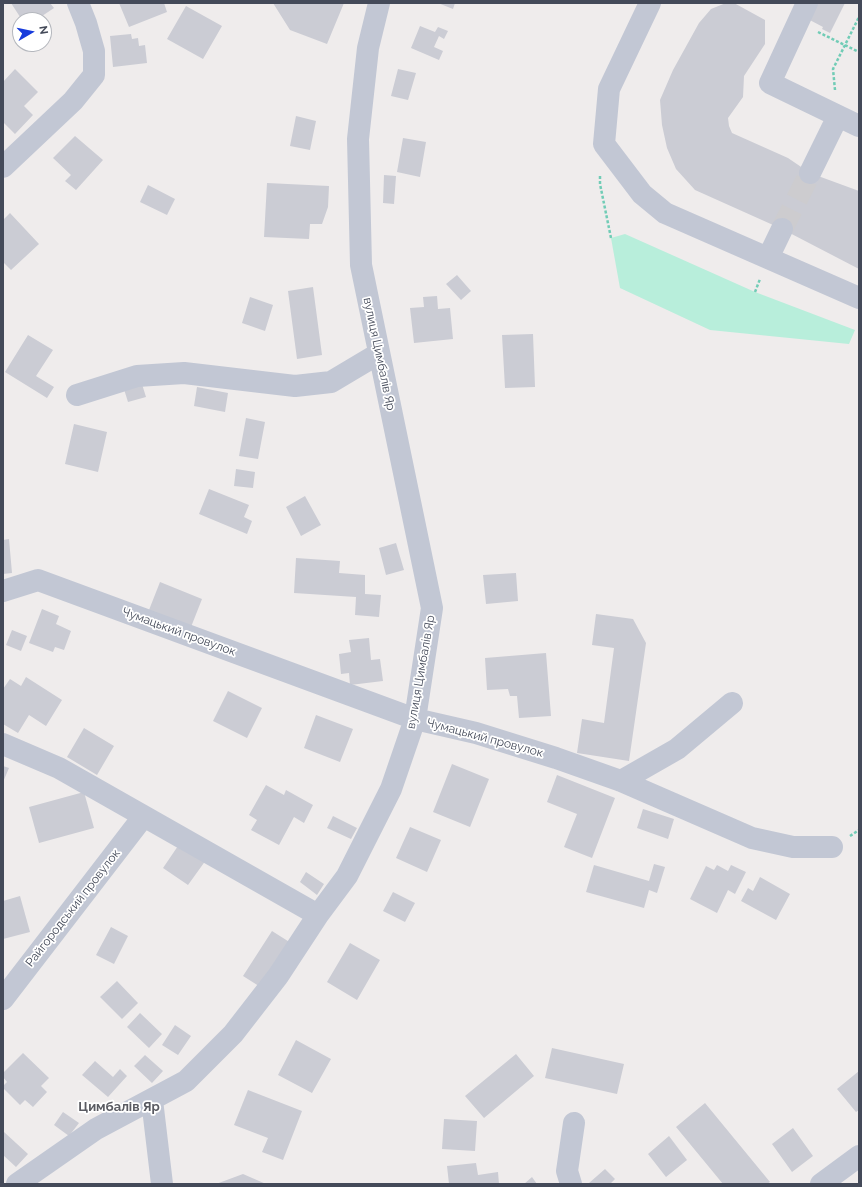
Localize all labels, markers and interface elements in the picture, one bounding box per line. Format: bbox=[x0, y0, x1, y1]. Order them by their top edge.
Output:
north arrow bbox=[12, 12, 52, 52]
text: N bbox=[36, 25, 50, 35]
street label: вулиця Цимбалів Яр bbox=[360, 296, 398, 412]
street label: Чумацький провулок bbox=[120, 605, 238, 659]
street label: вулиця Цимбалів Яр bbox=[404, 614, 438, 730]
street label: Чумацький провулок bbox=[425, 716, 545, 760]
street label: Райгородський провулок bbox=[23, 846, 123, 970]
district label: Цимбалів Яр bbox=[78, 1099, 160, 1115]

